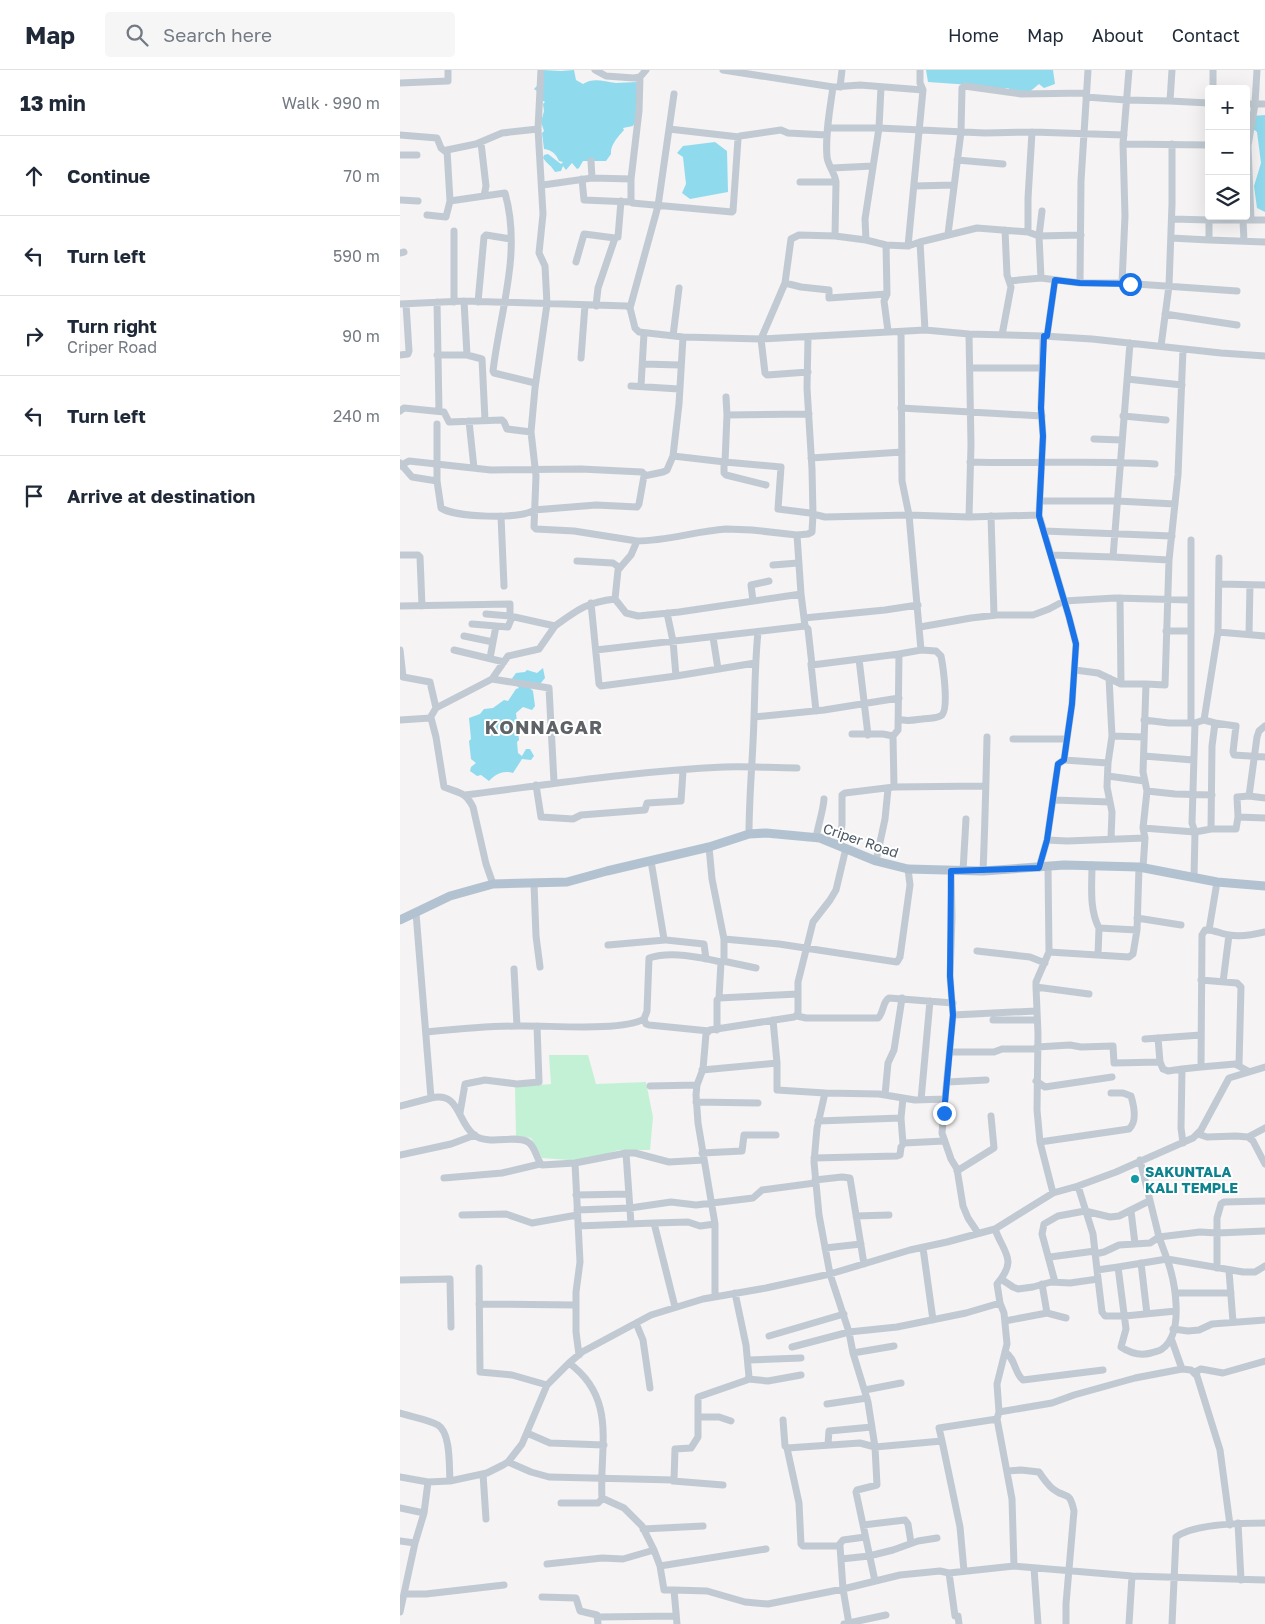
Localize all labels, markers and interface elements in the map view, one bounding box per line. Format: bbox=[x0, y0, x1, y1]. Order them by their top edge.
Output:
search box bbox=[105, 12, 455, 57]
text: Map bbox=[25, 20, 75, 49]
icon: search bbox=[123, 21, 151, 49]
text: Search here bbox=[163, 23, 272, 46]
text: Home bbox=[948, 24, 999, 46]
text: Map bbox=[1027, 24, 1064, 46]
text: About bbox=[1092, 24, 1144, 46]
text: Contact bbox=[1172, 24, 1240, 46]
map controls bbox=[1205, 85, 1250, 220]
button: + bbox=[1205, 85, 1250, 130]
text: 13 min bbox=[20, 90, 86, 116]
text: Walk · 990 m bbox=[282, 93, 380, 113]
button: − bbox=[1205, 130, 1250, 175]
icon: ahead bbox=[20, 162, 48, 190]
text: Continue bbox=[67, 164, 150, 187]
text: 70 m bbox=[343, 166, 380, 186]
button: layers bbox=[1205, 175, 1250, 220]
icon: left bbox=[20, 242, 48, 270]
text: Turn left bbox=[67, 244, 146, 267]
text: 590 m bbox=[333, 246, 380, 266]
route start bbox=[1119, 273, 1142, 296]
text: Turn right bbox=[67, 314, 157, 337]
icon: right bbox=[20, 322, 48, 350]
text: 90 m bbox=[342, 326, 380, 346]
text: Criper Road bbox=[67, 337, 157, 357]
icon: left bbox=[20, 402, 48, 430]
text: Turn left bbox=[67, 404, 146, 427]
text: 240 m bbox=[333, 406, 380, 426]
icon: arrive bbox=[20, 482, 48, 510]
text: Arrive at destination bbox=[67, 484, 255, 507]
district label: KONNAGAR bbox=[485, 715, 603, 738]
street label: Criper Road bbox=[821, 819, 901, 861]
route end bbox=[933, 1102, 956, 1125]
place label: SAKUNTALA KALI TEMPLE bbox=[1145, 1163, 1238, 1196]
marker: SAKUNTALA KALI TEMPLE bbox=[1129, 1173, 1141, 1185]

